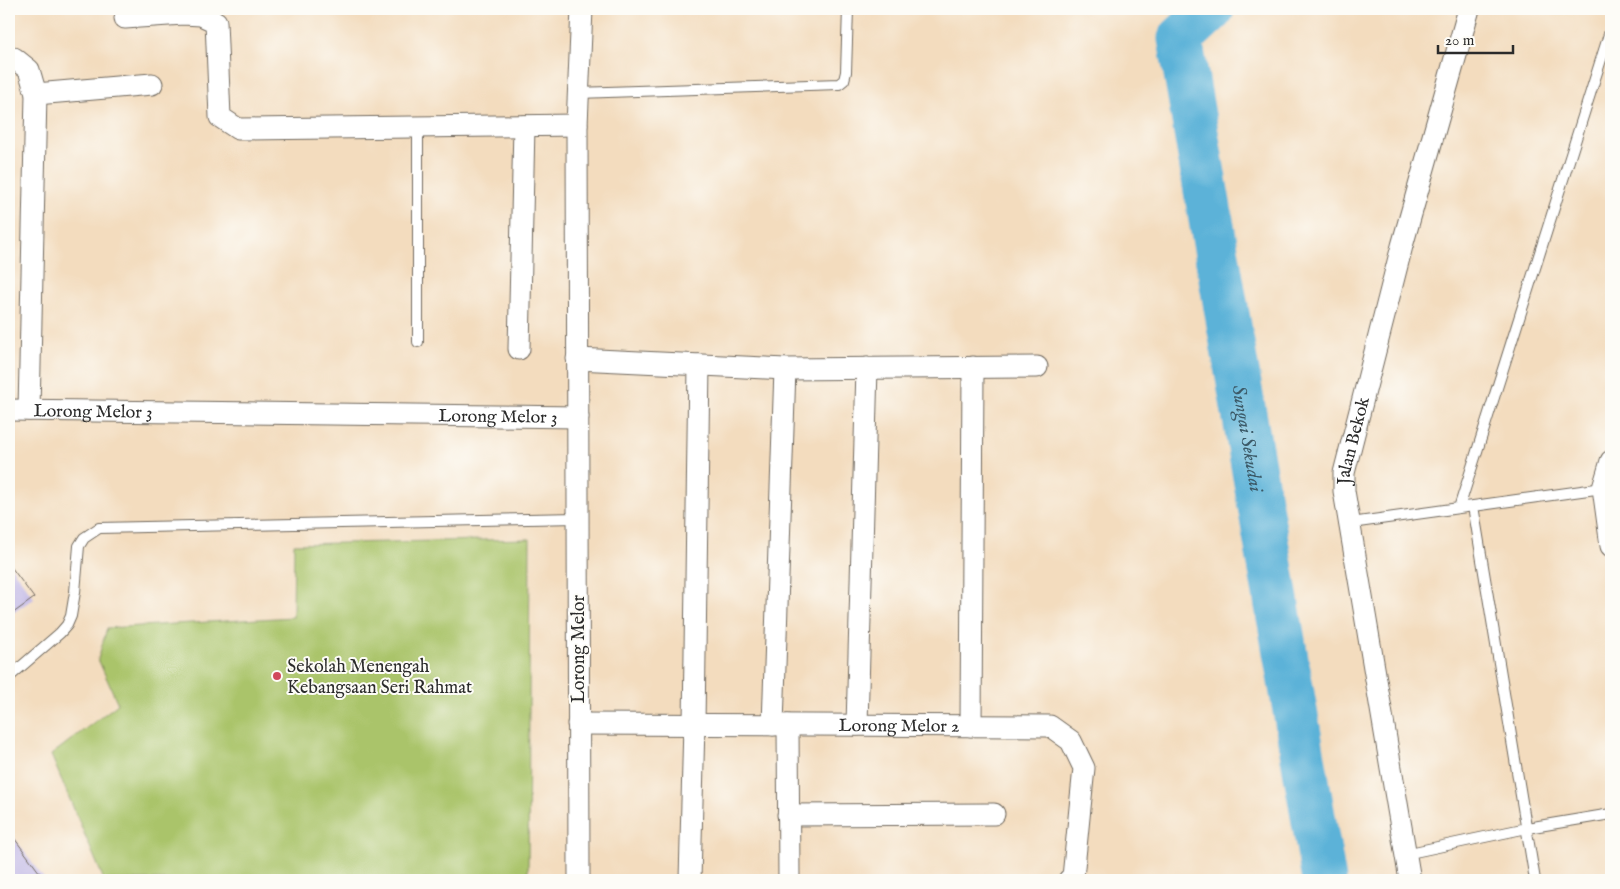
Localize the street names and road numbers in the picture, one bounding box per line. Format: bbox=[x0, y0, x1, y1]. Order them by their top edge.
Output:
street label: Jalan Bekok bbox=[1334, 394, 1376, 486]
street label: Lorong Melor 3 bbox=[33, 400, 153, 425]
street label: Lorong Melor 3 bbox=[438, 405, 558, 430]
street label: Lorong Melor bbox=[568, 594, 591, 703]
street label: Lorong Melor 2 bbox=[839, 715, 959, 739]

